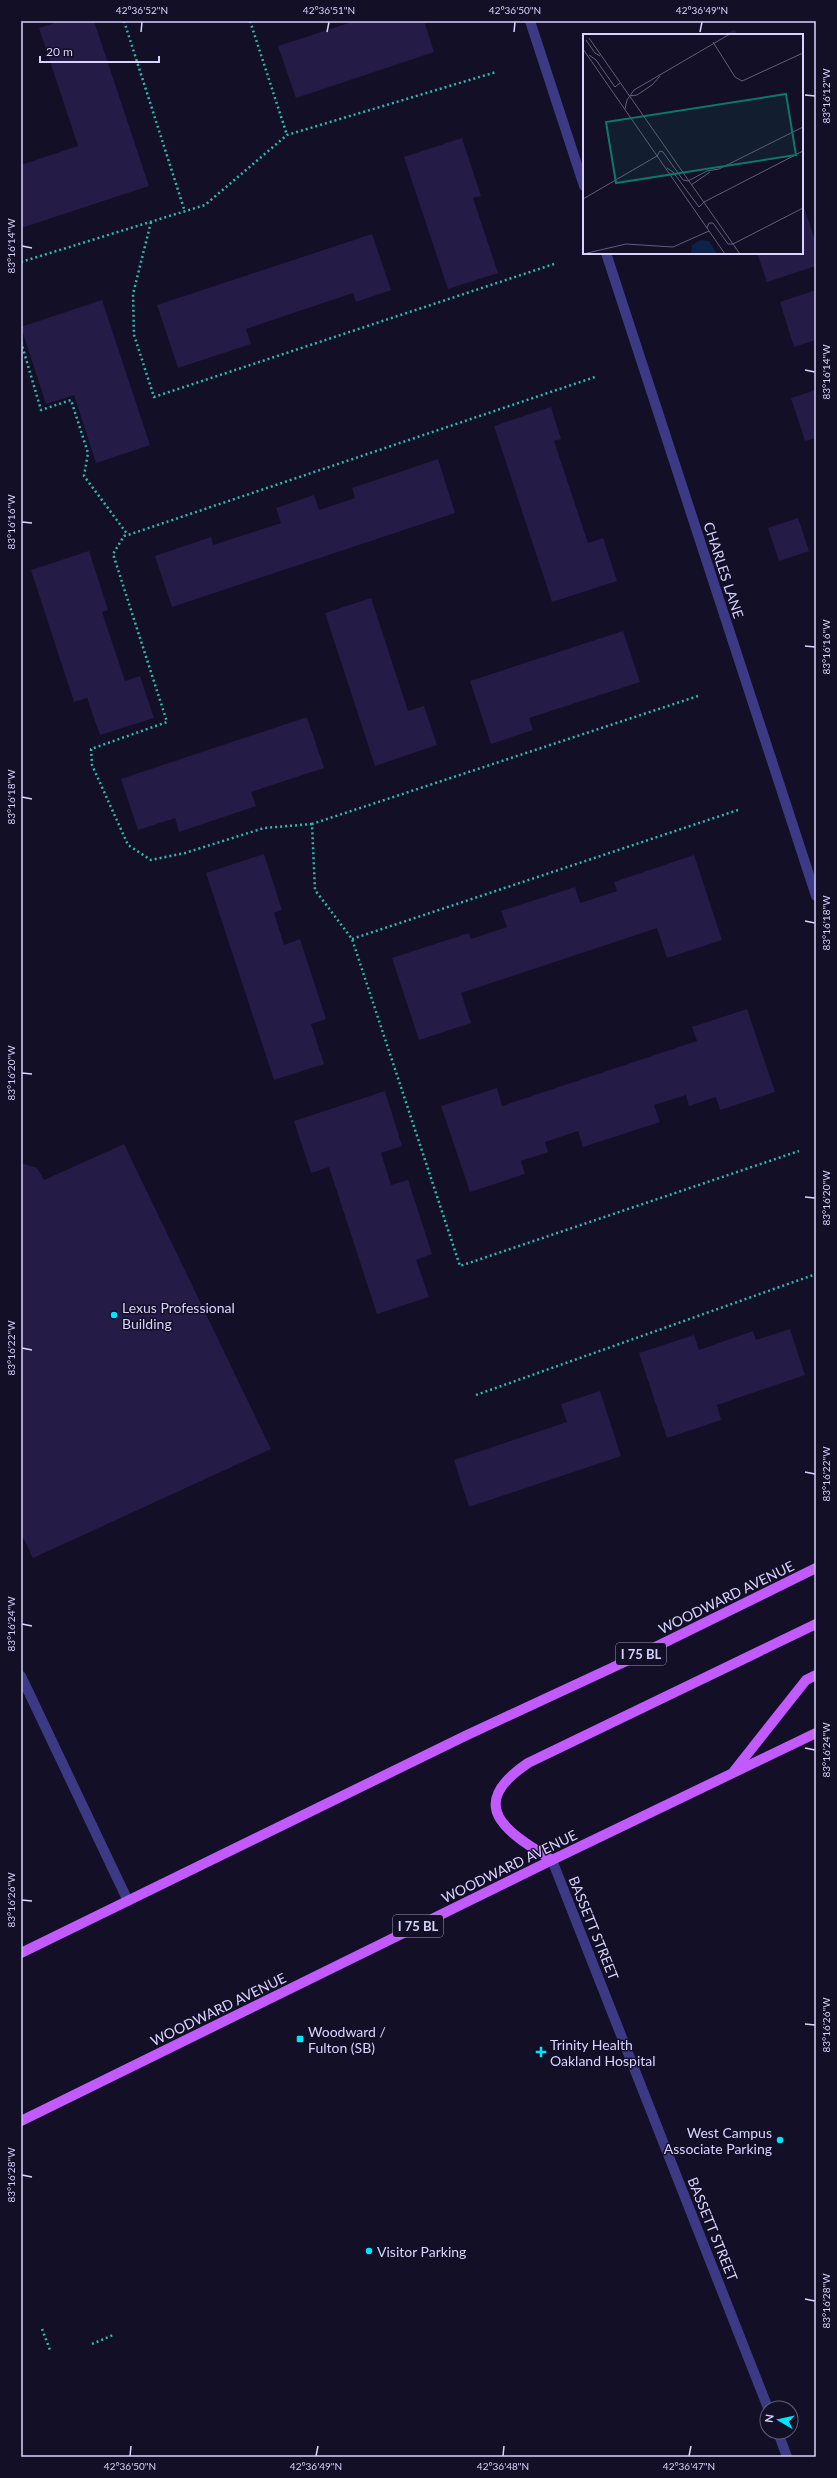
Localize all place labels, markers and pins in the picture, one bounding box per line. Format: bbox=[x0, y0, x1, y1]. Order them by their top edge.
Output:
place label: Lexus Professional Building bbox=[122, 1299, 235, 1332]
marker: Lexus Professional Building bbox=[109, 1310, 119, 1320]
place label: Woodward / Fulton (SB) bbox=[308, 2023, 386, 2056]
marker: Woodward / Fulton (SB) bbox=[295, 2034, 305, 2044]
place label: Trinity Health Oakland Hospital bbox=[550, 2036, 656, 2069]
marker: Trinity Health Oakland Hospital bbox=[535, 2046, 547, 2058]
place label: West Campus Associate Parking bbox=[664, 2124, 772, 2157]
marker: West Campus Associate Parking bbox=[775, 2135, 785, 2145]
place label: Visitor Parking bbox=[377, 2243, 466, 2260]
marker: Visitor Parking bbox=[364, 2246, 374, 2256]

